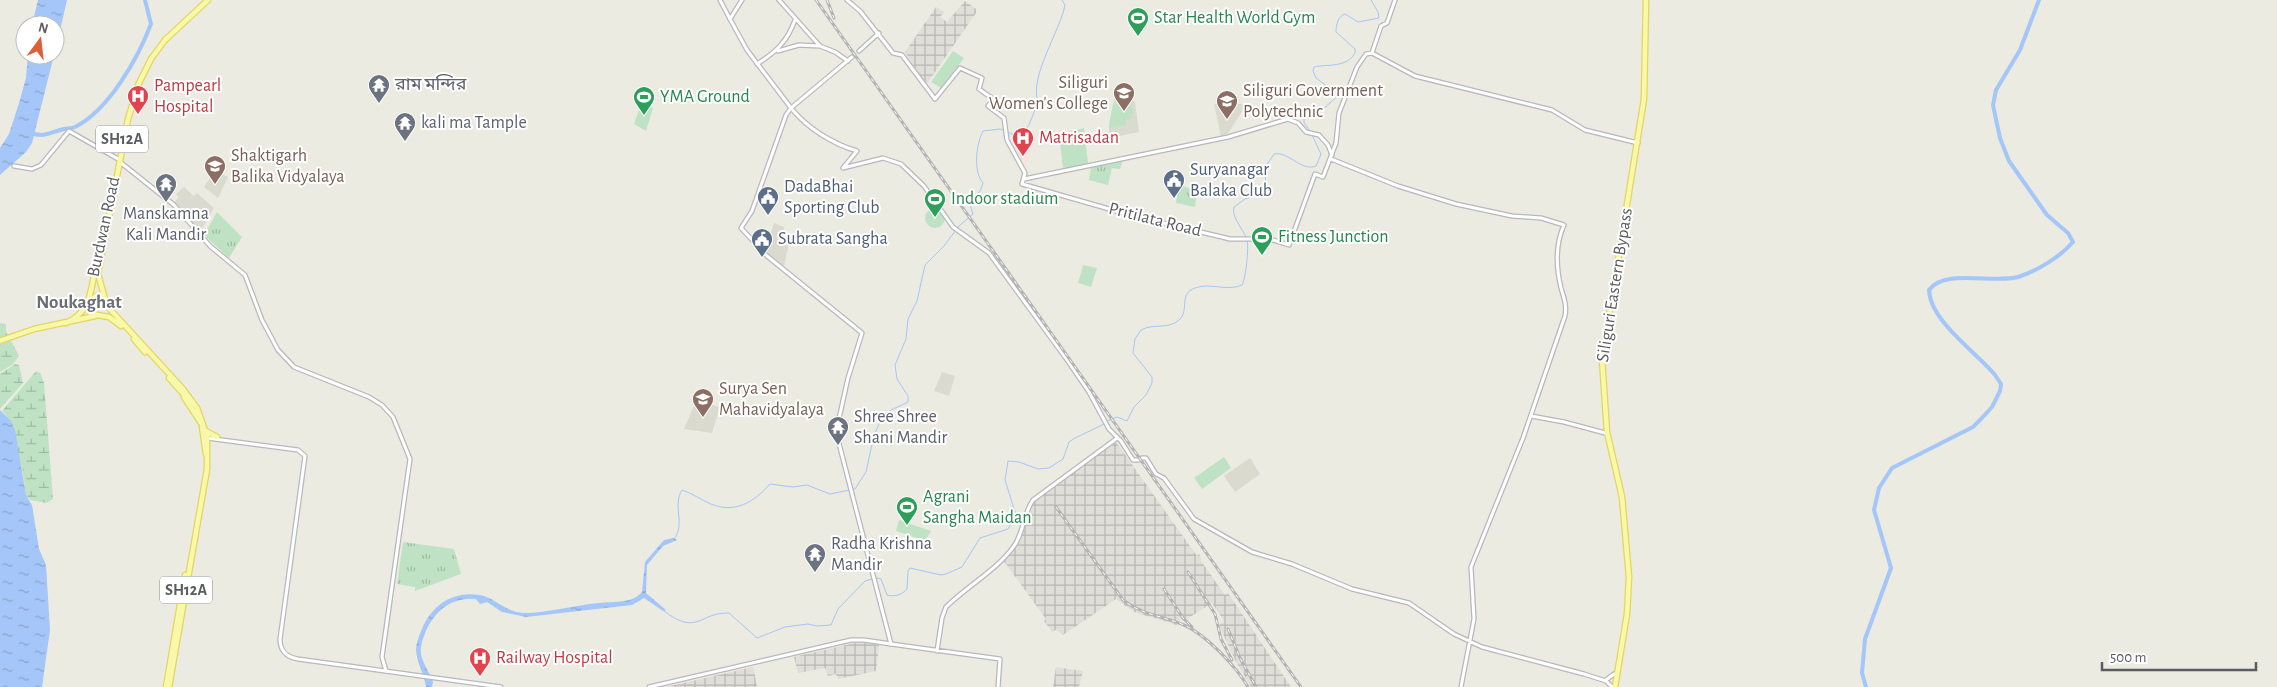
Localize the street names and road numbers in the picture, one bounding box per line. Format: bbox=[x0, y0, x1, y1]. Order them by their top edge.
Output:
road number: SH12A bbox=[96, 126, 148, 152]
street label: Burdwan Road bbox=[85, 175, 123, 279]
street label: Pritilata Road bbox=[1107, 200, 1203, 240]
street label: Siliguri Eastern Bypass bbox=[1594, 207, 1636, 363]
road number: SH12A bbox=[160, 576, 212, 604]

